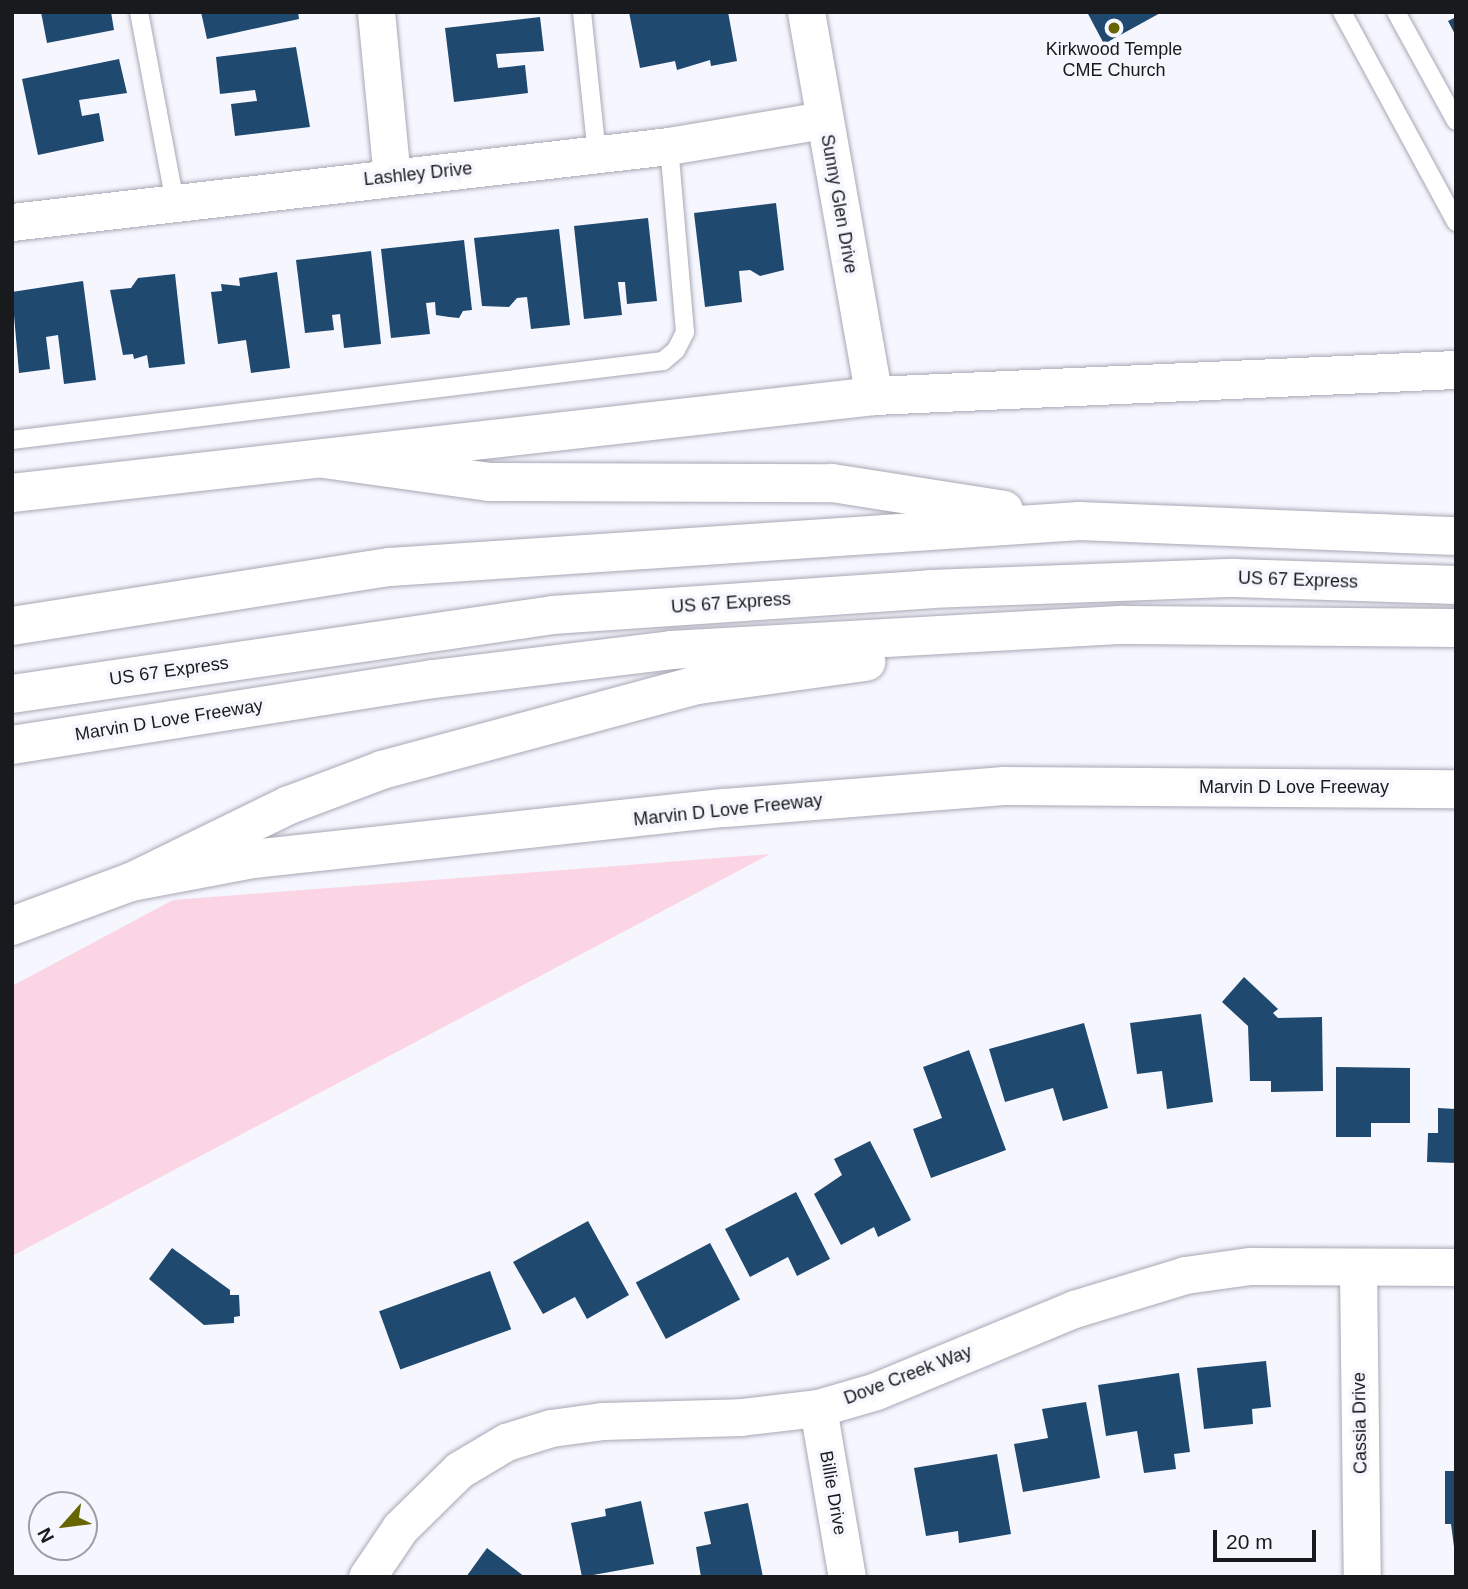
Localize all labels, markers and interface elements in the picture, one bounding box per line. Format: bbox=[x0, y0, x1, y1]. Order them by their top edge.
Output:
marker: Kirkwood Temple CME Church bbox=[1106, 20, 1122, 36]
place label: Kirkwood Temple CME Church bbox=[1045, 39, 1183, 82]
street label: Sunny Glen Drive bbox=[816, 133, 862, 275]
street label: Lashley Drive bbox=[363, 158, 473, 190]
street label: US 67 Express bbox=[1238, 567, 1358, 593]
street label: US 67 Express bbox=[670, 588, 792, 618]
street label: US 67 Express bbox=[108, 652, 230, 690]
street label: Marvin D Love Freeway bbox=[73, 694, 265, 746]
street label: Marvin D Love Freeway bbox=[1199, 776, 1389, 798]
street label: Marvin D Love Freeway bbox=[632, 789, 824, 831]
street label: Dove Creek Way bbox=[841, 1341, 975, 1409]
street label: Cassia Drive bbox=[1348, 1372, 1372, 1474]
street label: Billie Drive bbox=[815, 1449, 851, 1537]
north arrow bbox=[28, 1491, 98, 1561]
scale bar bbox=[1216, 1516, 1319, 1560]
text: N bbox=[33, 1524, 58, 1546]
text: 20 m bbox=[1226, 1530, 1273, 1553]

